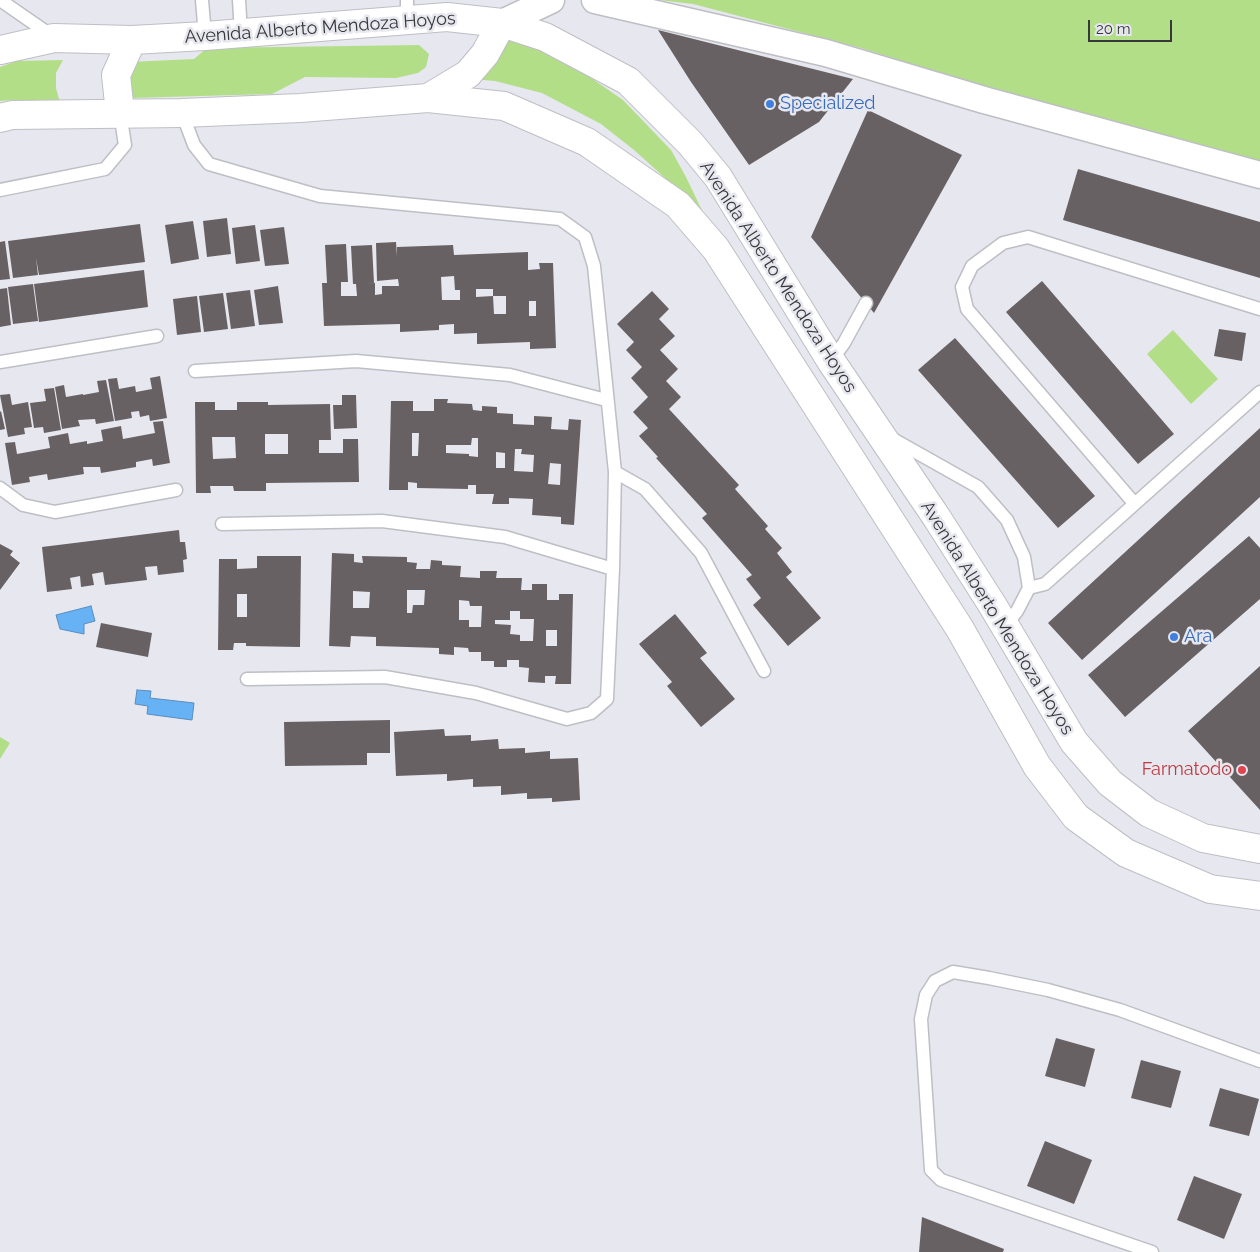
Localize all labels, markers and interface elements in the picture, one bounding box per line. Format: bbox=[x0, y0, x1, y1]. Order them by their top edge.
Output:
street label: Avenida Alberto Mendoza Hoyos bbox=[184, 8, 456, 48]
scale bar bbox=[1090, 10, 1174, 42]
text: 20 m bbox=[1096, 20, 1131, 38]
place label: Specialized bbox=[780, 93, 875, 115]
marker: Specialized bbox=[764, 98, 776, 110]
street label: Avenida Alberto Mendoza Hoyos bbox=[695, 157, 861, 397]
street label: Avenida Alberto Mendoza Hoyos bbox=[916, 497, 1078, 739]
place label: Ara bbox=[1184, 626, 1212, 648]
marker: Ara bbox=[1168, 631, 1180, 643]
place label: Farmatodo bbox=[1142, 759, 1232, 781]
marker: Farmatodo bbox=[1236, 764, 1248, 776]

